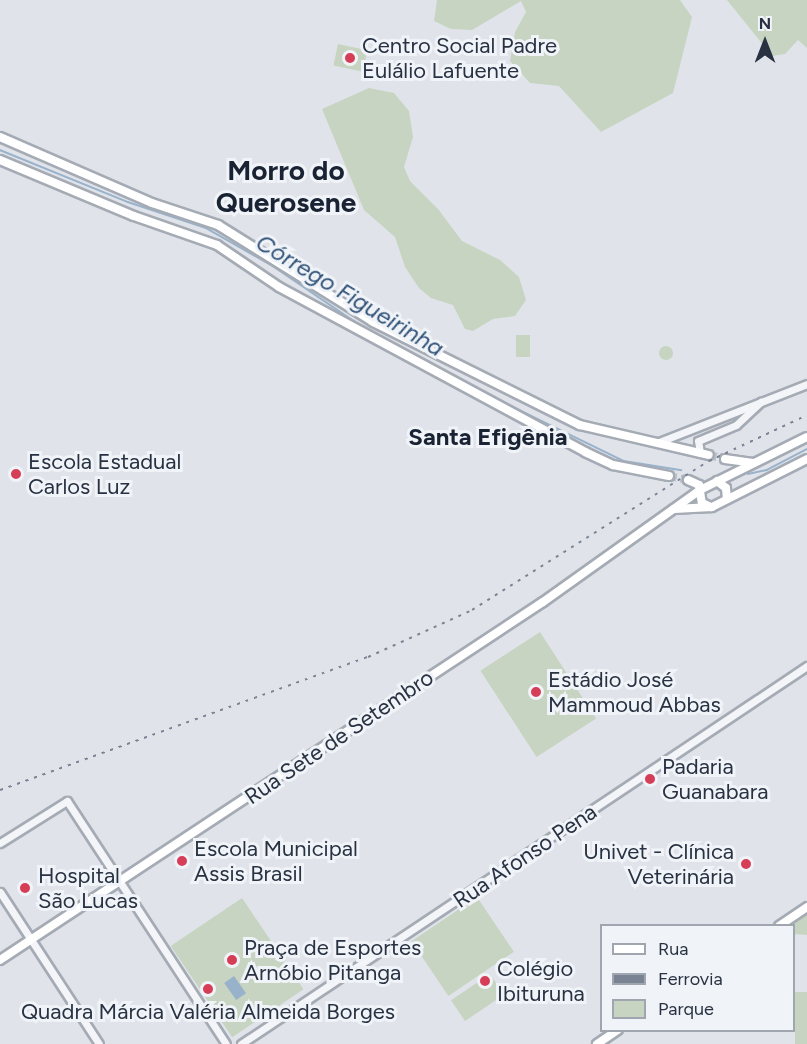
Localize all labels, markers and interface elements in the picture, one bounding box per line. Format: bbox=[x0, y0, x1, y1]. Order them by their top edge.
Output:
north arrow bbox=[735, 12, 795, 72]
text: N bbox=[759, 14, 771, 33]
place label: Centro Social Padre Eulálio Lafuente bbox=[362, 32, 557, 84]
marker: Centro Social Padre Eulálio Lafuente bbox=[343, 51, 357, 65]
district label: Morro do Querosene bbox=[216, 153, 356, 219]
water label: Córrego Figueirinha bbox=[251, 228, 449, 362]
district label: Santa Efigênia bbox=[408, 423, 568, 451]
place label: Escola Estadual Carlos Luz bbox=[28, 448, 181, 500]
marker: Escola Estadual Carlos Luz bbox=[9, 467, 23, 481]
street label: Rua Sete de Setembro bbox=[240, 664, 438, 810]
place label: Estádio José Mammoud Abbas bbox=[548, 666, 721, 718]
marker: Estádio José Mammoud Abbas bbox=[529, 685, 543, 699]
place label: Padaria Guanabara bbox=[662, 753, 768, 804]
marker: Padaria Guanabara bbox=[643, 772, 657, 786]
street label: Rua Afonso Pena bbox=[448, 798, 602, 914]
place label: Escola Municipal Assis Brasil bbox=[194, 835, 358, 886]
place label: Univet - Clínica Veterinária bbox=[583, 838, 734, 890]
marker: Escola Municipal Assis Brasil bbox=[175, 854, 189, 868]
marker: Univet - Clínica Veterinária bbox=[739, 857, 753, 871]
place label: Hospital São Lucas bbox=[38, 862, 138, 914]
marker: Hospital São Lucas bbox=[16, 879, 34, 897]
legend bbox=[600, 924, 795, 1032]
place label: Praça de Esportes Arnóbio Pitanga bbox=[244, 934, 421, 986]
text: Rua bbox=[658, 938, 689, 960]
marker: Praça de Esportes Arnóbio Pitanga bbox=[225, 953, 239, 967]
place label: Colégio Ibituruna bbox=[497, 955, 585, 1006]
text: Ferrovia bbox=[658, 968, 723, 990]
marker: Colégio Ibituruna bbox=[478, 974, 492, 988]
marker: Quadra Márcia Valéria Almeida Borges bbox=[201, 982, 215, 996]
text: Parque bbox=[658, 998, 714, 1020]
place label: Quadra Márcia Valéria Almeida Borges bbox=[21, 999, 395, 1025]

